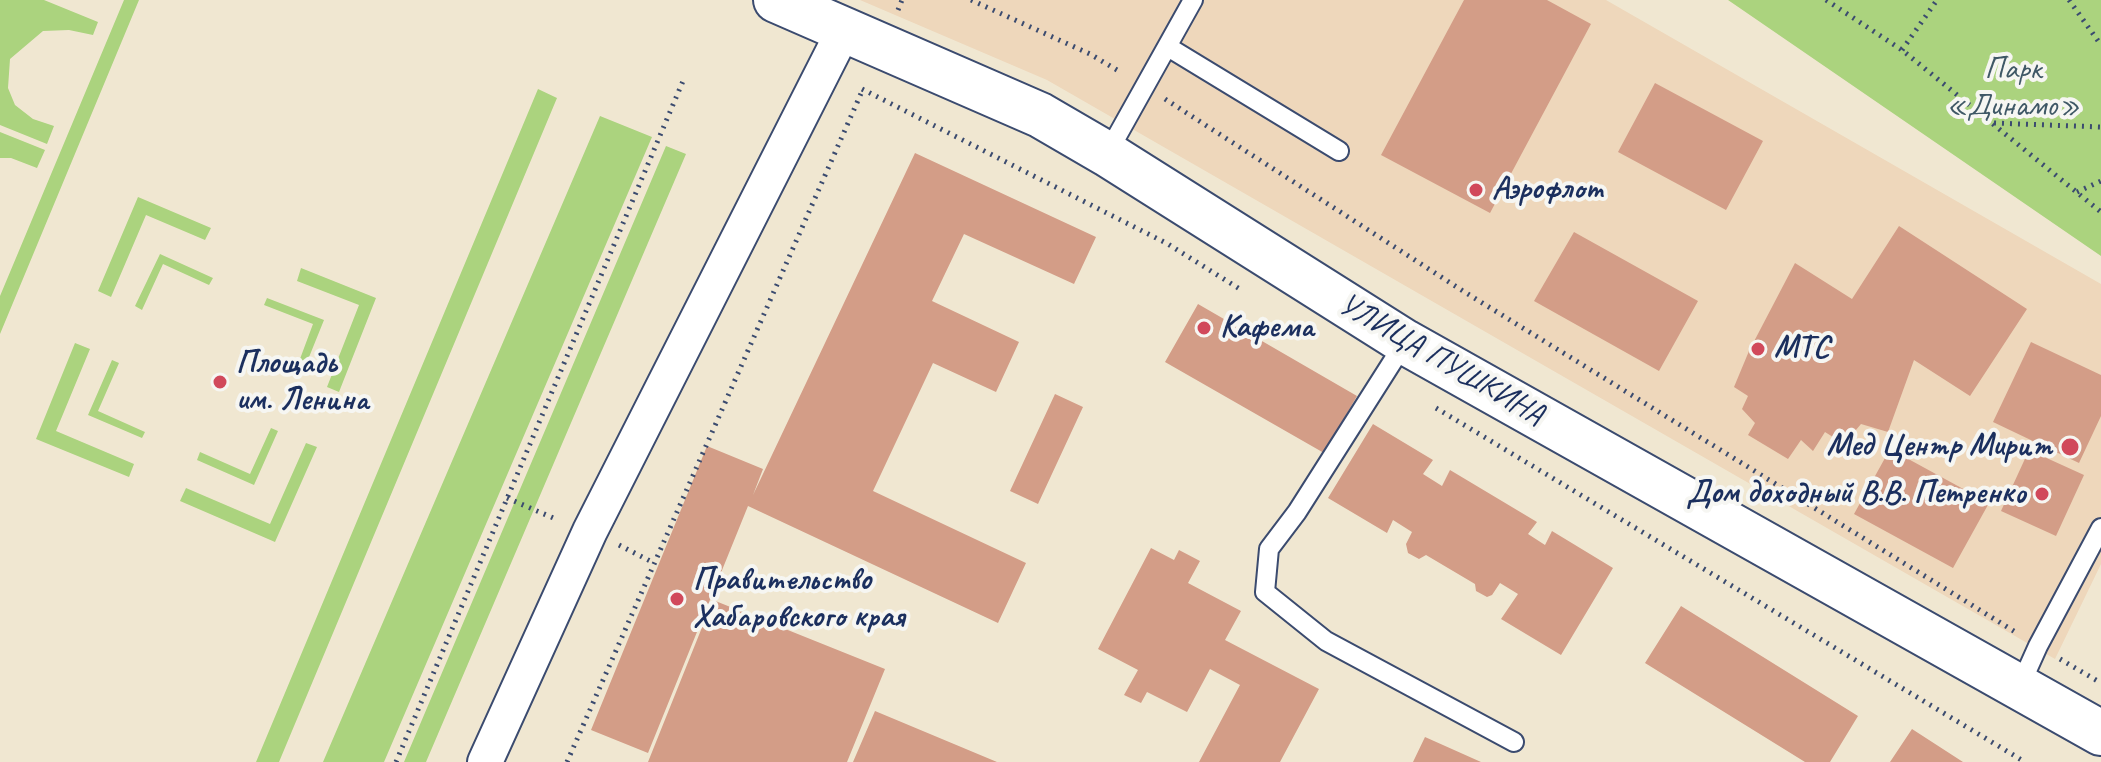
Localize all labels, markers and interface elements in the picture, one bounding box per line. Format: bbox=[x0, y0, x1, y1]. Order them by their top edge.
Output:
park label: Парк «Динамо» bbox=[1946, 51, 2080, 126]
place label: Аэрофлот bbox=[1492, 171, 1602, 209]
marker: Аэрофлот bbox=[1467, 181, 1485, 199]
street label: УЛИЦА ПУШКИНА bbox=[1331, 286, 1551, 434]
place label: Кафема bbox=[1220, 309, 1314, 347]
marker: Кафема bbox=[1195, 319, 1213, 337]
place label: МТС bbox=[1774, 330, 1829, 368]
marker: МТС bbox=[1749, 340, 1767, 358]
place label: Площадь им. Ленина bbox=[236, 345, 368, 420]
marker: Площадь им. Ленина bbox=[211, 373, 229, 391]
place label: Мед Центр Мирит bbox=[1827, 428, 2052, 466]
marker: Мед Центр Мирит bbox=[2059, 436, 2081, 458]
place label: Дом доходный В.В. Петренко bbox=[1686, 475, 2026, 513]
marker: Дом доходный В.В. Петренко bbox=[2033, 485, 2051, 503]
place label: Правительство Хабаровского края bbox=[693, 562, 905, 637]
marker: Правительство Хабаровского края bbox=[668, 590, 686, 608]

